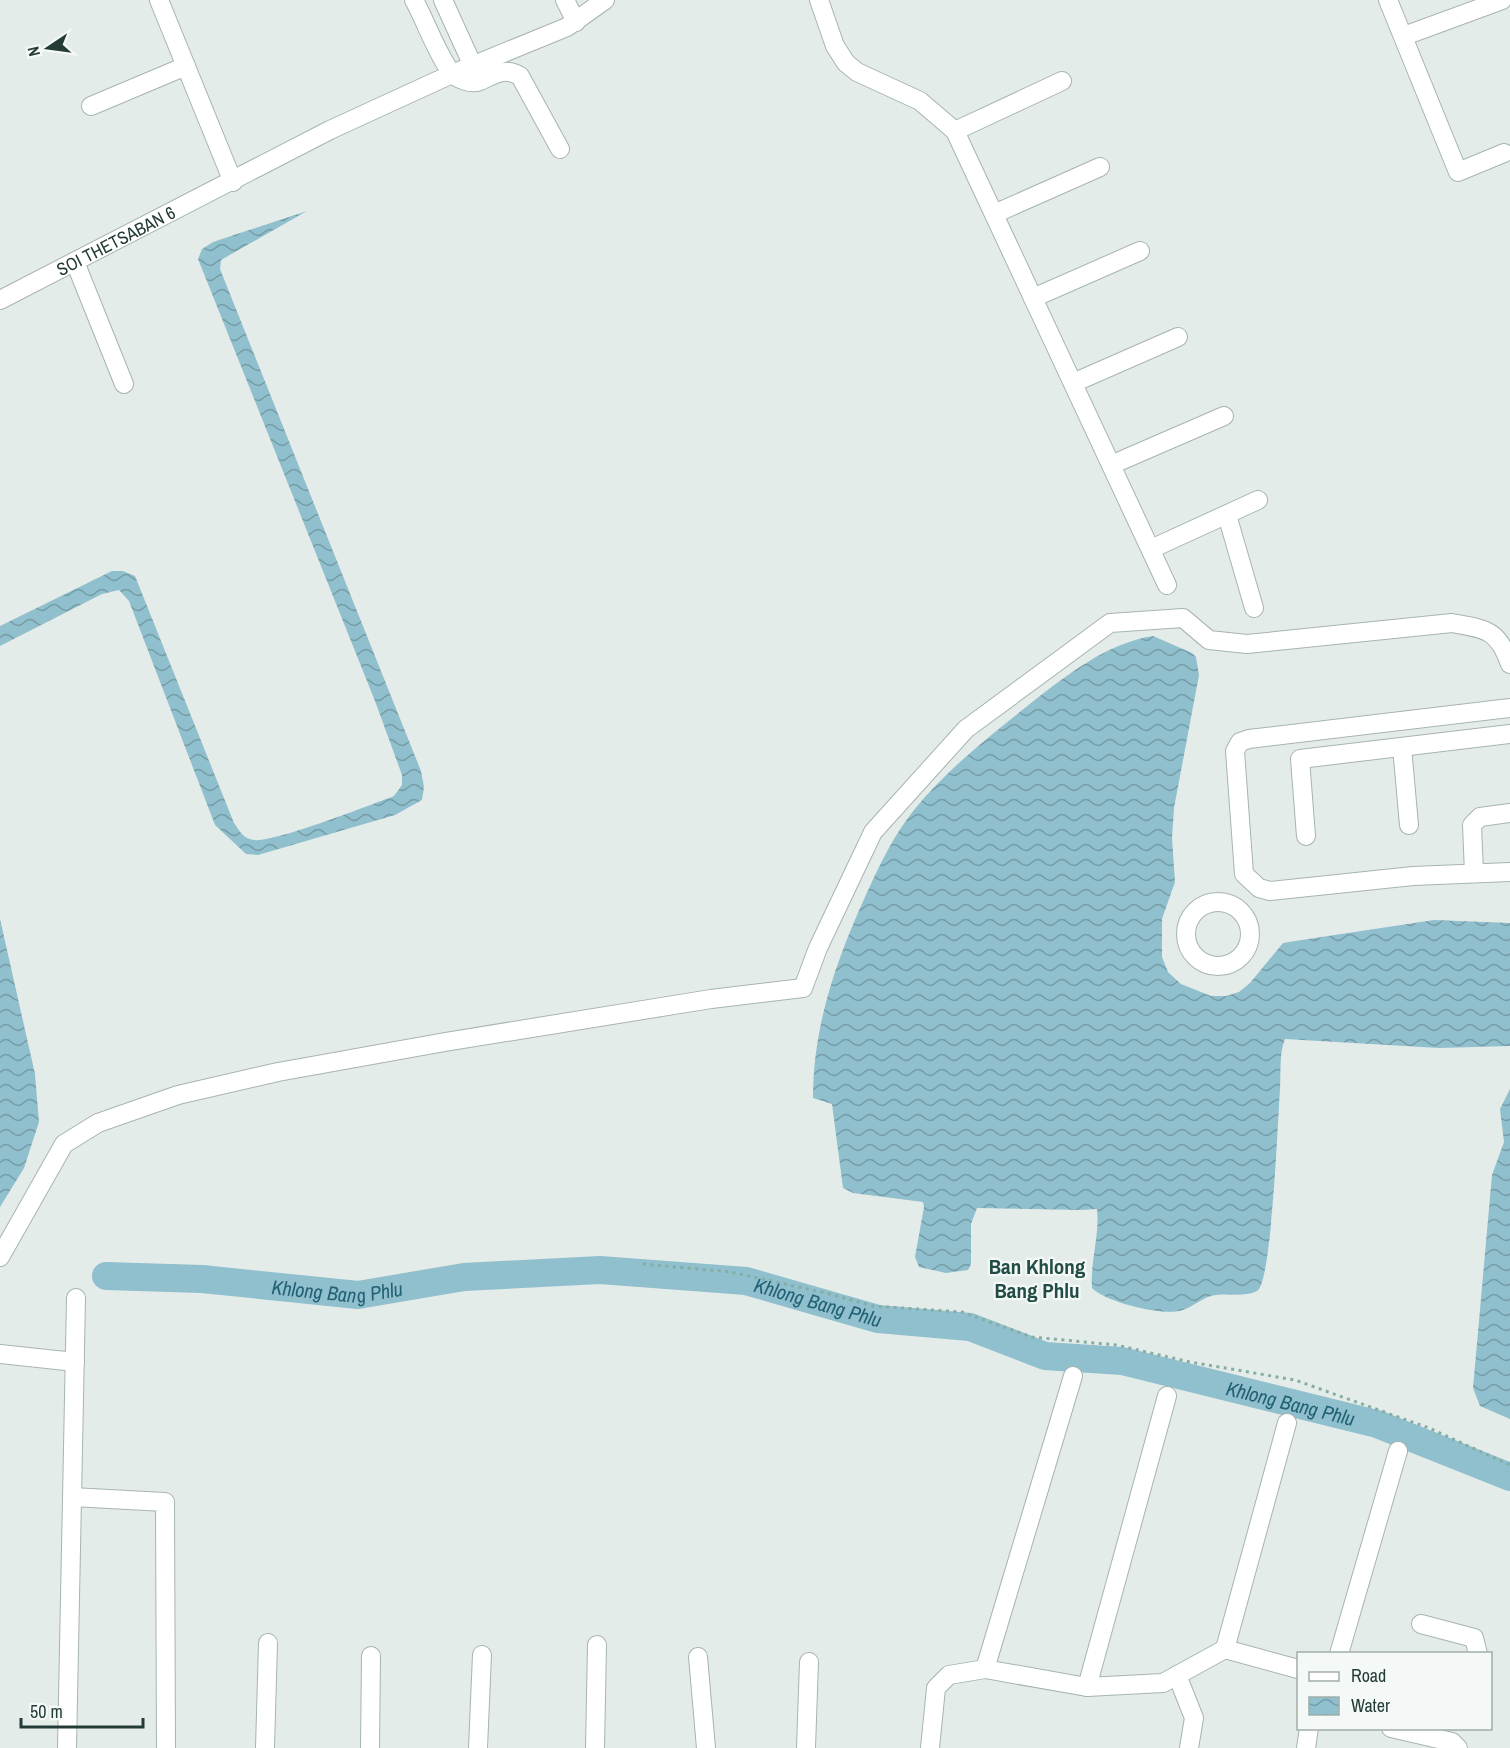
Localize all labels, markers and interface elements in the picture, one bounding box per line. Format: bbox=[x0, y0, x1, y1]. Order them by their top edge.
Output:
north arrow bbox=[18, 18, 78, 78]
text: N bbox=[22, 44, 45, 58]
street label: SOI THETSABAN 6 bbox=[52, 200, 179, 281]
district label: Ban Khlong Bang Phlu bbox=[989, 1252, 1086, 1305]
water label: Khlong Bang Phlu bbox=[751, 1271, 885, 1333]
water label: Khlong Bang Phlu bbox=[271, 1273, 404, 1309]
water label: Khlong Bang Phlu bbox=[1224, 1374, 1358, 1432]
legend bbox=[1297, 1652, 1492, 1730]
text: Road bbox=[1351, 1663, 1386, 1688]
scale bar bbox=[21, 1691, 142, 1729]
text: Water bbox=[1351, 1693, 1390, 1718]
text: 50 m bbox=[30, 1699, 63, 1724]

